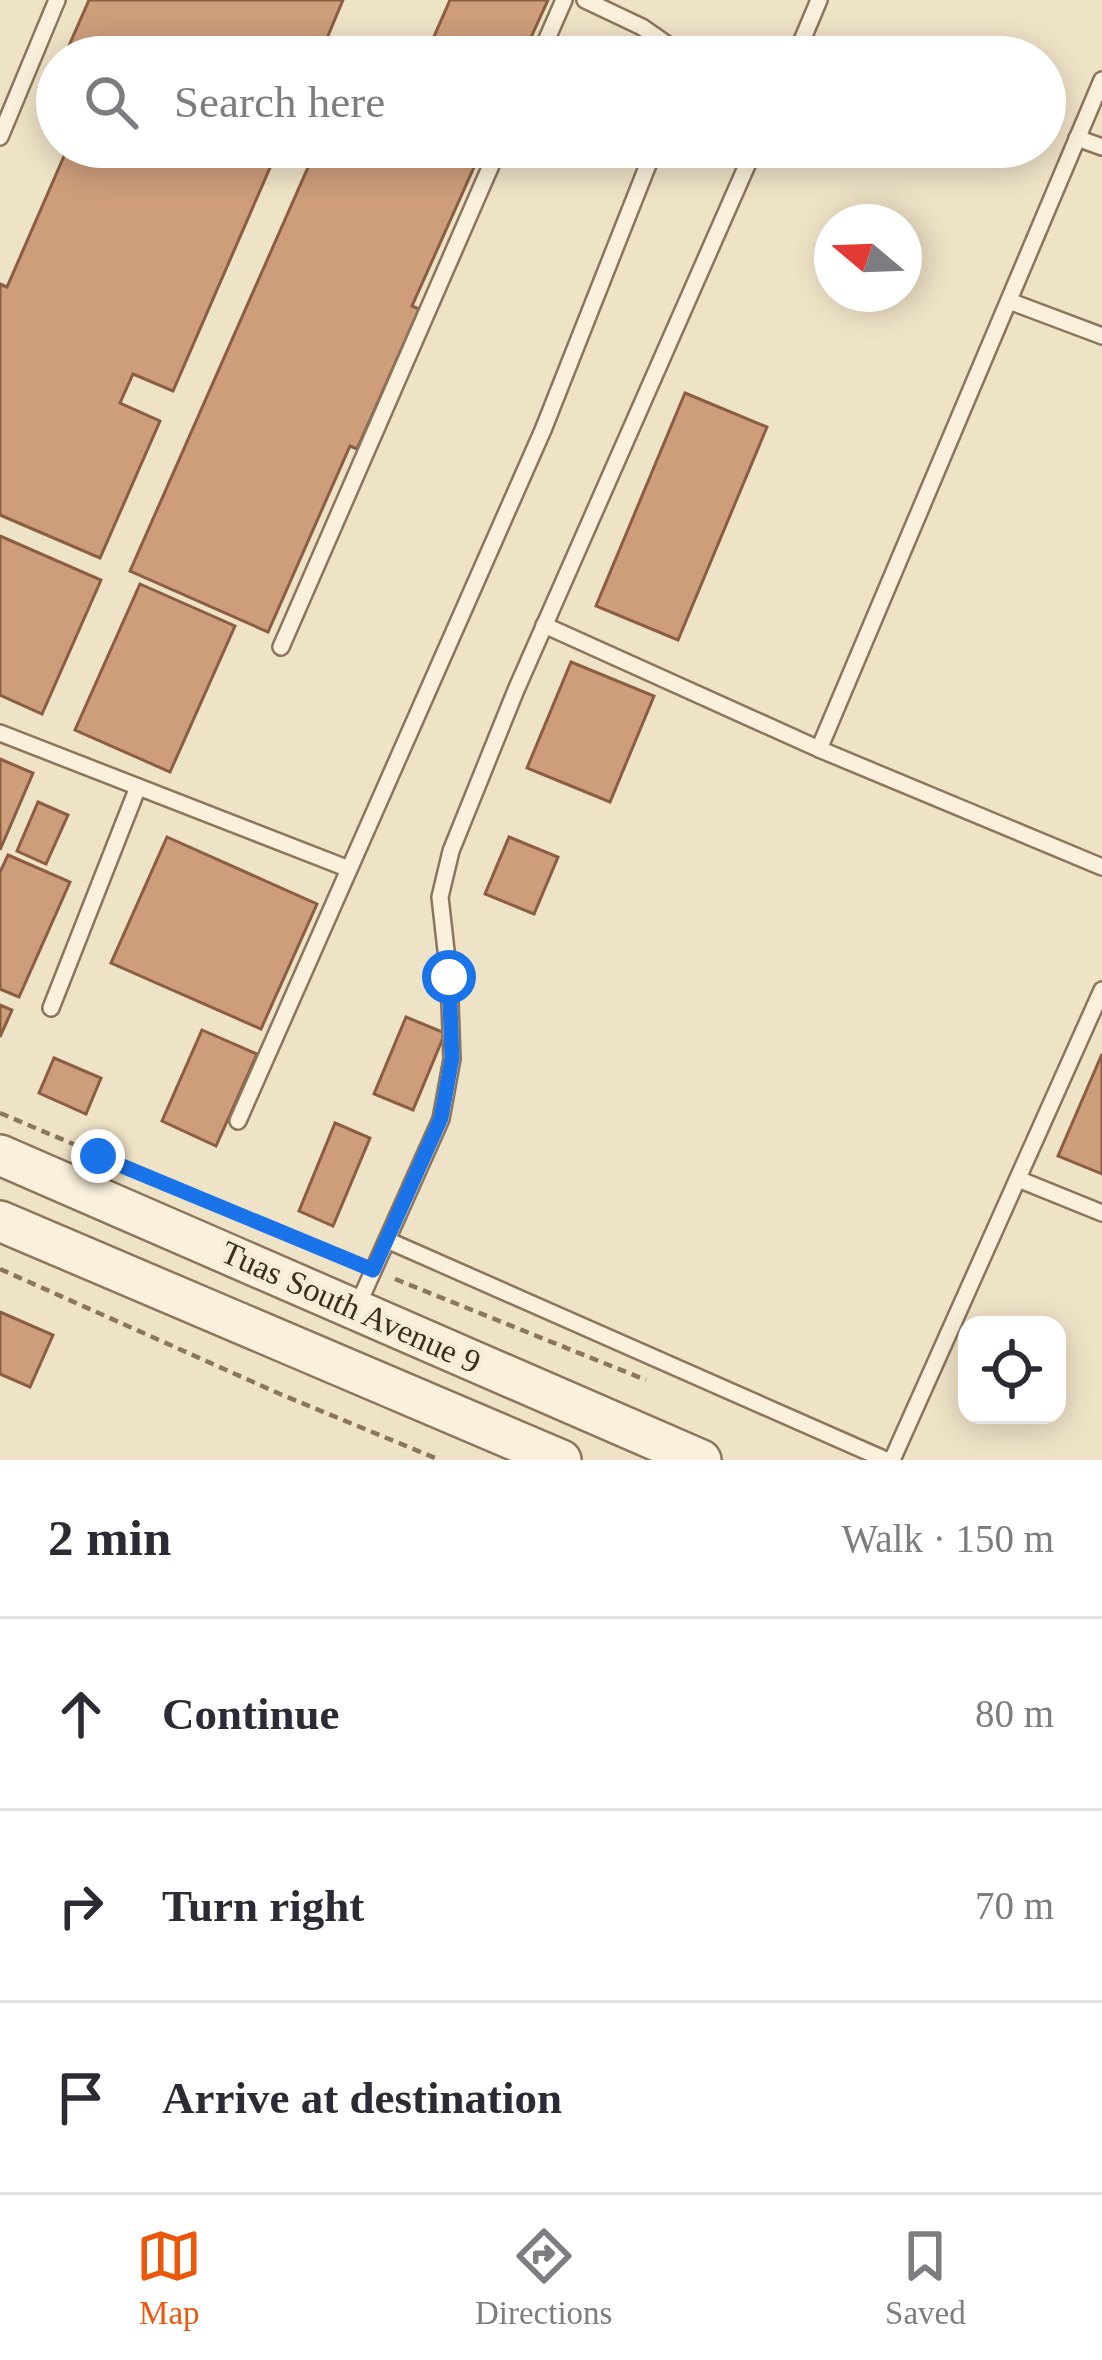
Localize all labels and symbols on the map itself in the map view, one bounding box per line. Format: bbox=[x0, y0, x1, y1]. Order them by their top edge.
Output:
north arrow bbox=[814, 204, 922, 312]
route start bbox=[422, 950, 476, 1004]
route end bbox=[71, 1129, 125, 1183]
street label: Tuas South Avenue 9 bbox=[216, 1234, 486, 1380]

